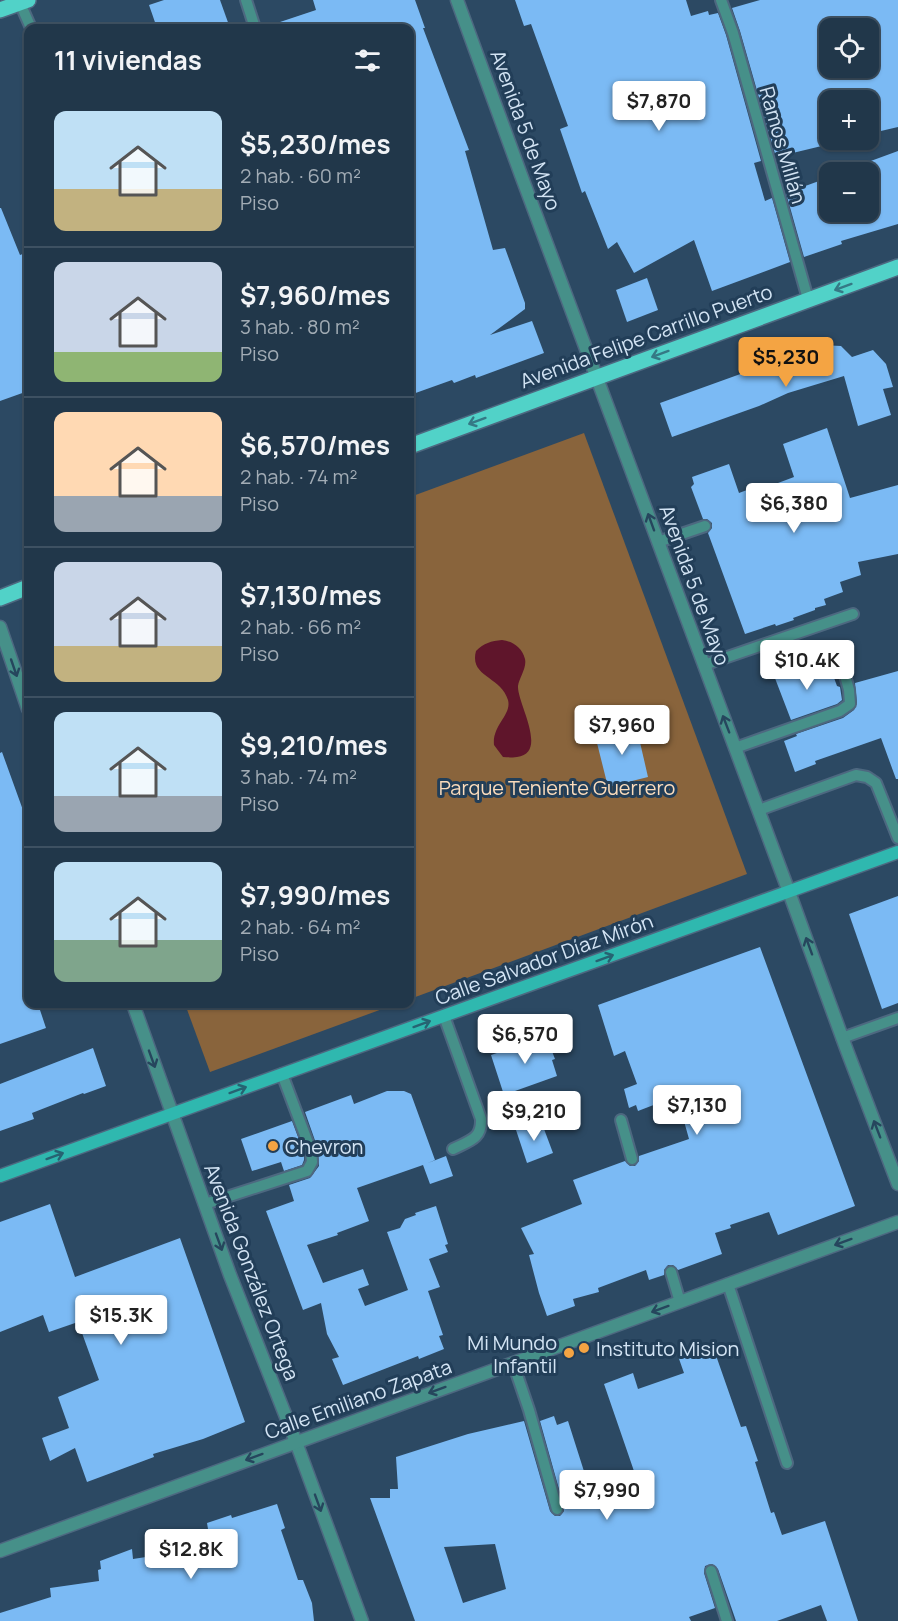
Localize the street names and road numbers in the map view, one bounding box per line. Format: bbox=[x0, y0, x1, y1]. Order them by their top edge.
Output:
street label: Avenida 5 de Mayo bbox=[484, 46, 568, 214]
street label: Ramos Millán bbox=[753, 83, 813, 207]
street label: Avenida Felipe Carrillo Puerto bbox=[516, 278, 776, 394]
street label: Avenida 5 de Mayo bbox=[653, 501, 737, 669]
street label: Calle Salvador Díaz Mirón bbox=[431, 907, 657, 1011]
street label: Avenida González Ortega bbox=[198, 1160, 306, 1384]
street label: Calle Emiliano Zapata bbox=[261, 1353, 455, 1445]

